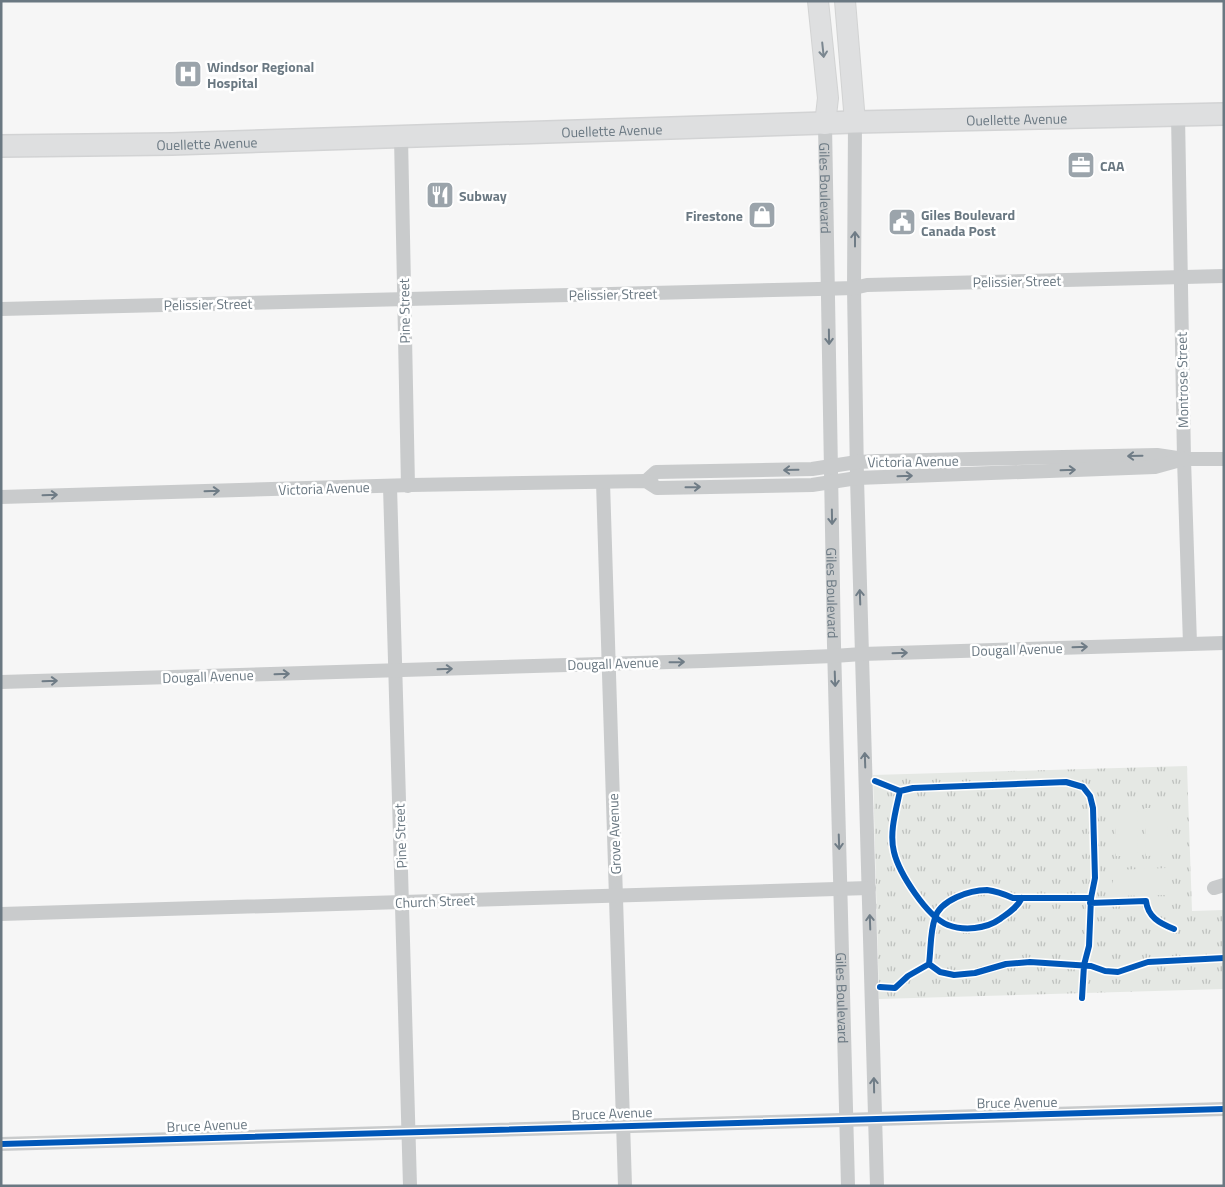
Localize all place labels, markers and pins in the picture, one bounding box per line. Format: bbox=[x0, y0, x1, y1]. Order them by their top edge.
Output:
place label: Windsor Regional Hospital bbox=[207, 56, 314, 93]
hospital icon: Windsor Regional Hospital bbox=[173, 59, 203, 89]
office icon: CAA bbox=[1066, 150, 1096, 180]
place label: CAA bbox=[1100, 155, 1125, 176]
restaurant icon: Subway bbox=[425, 180, 455, 210]
place label: Subway bbox=[459, 185, 507, 206]
shop icon: Firestone bbox=[747, 200, 777, 230]
place label: Giles Boulevard Canada Post bbox=[921, 204, 1015, 241]
place label: Firestone bbox=[686, 205, 743, 226]
public building icon: Giles Boulevard Canada Post bbox=[887, 207, 917, 237]

